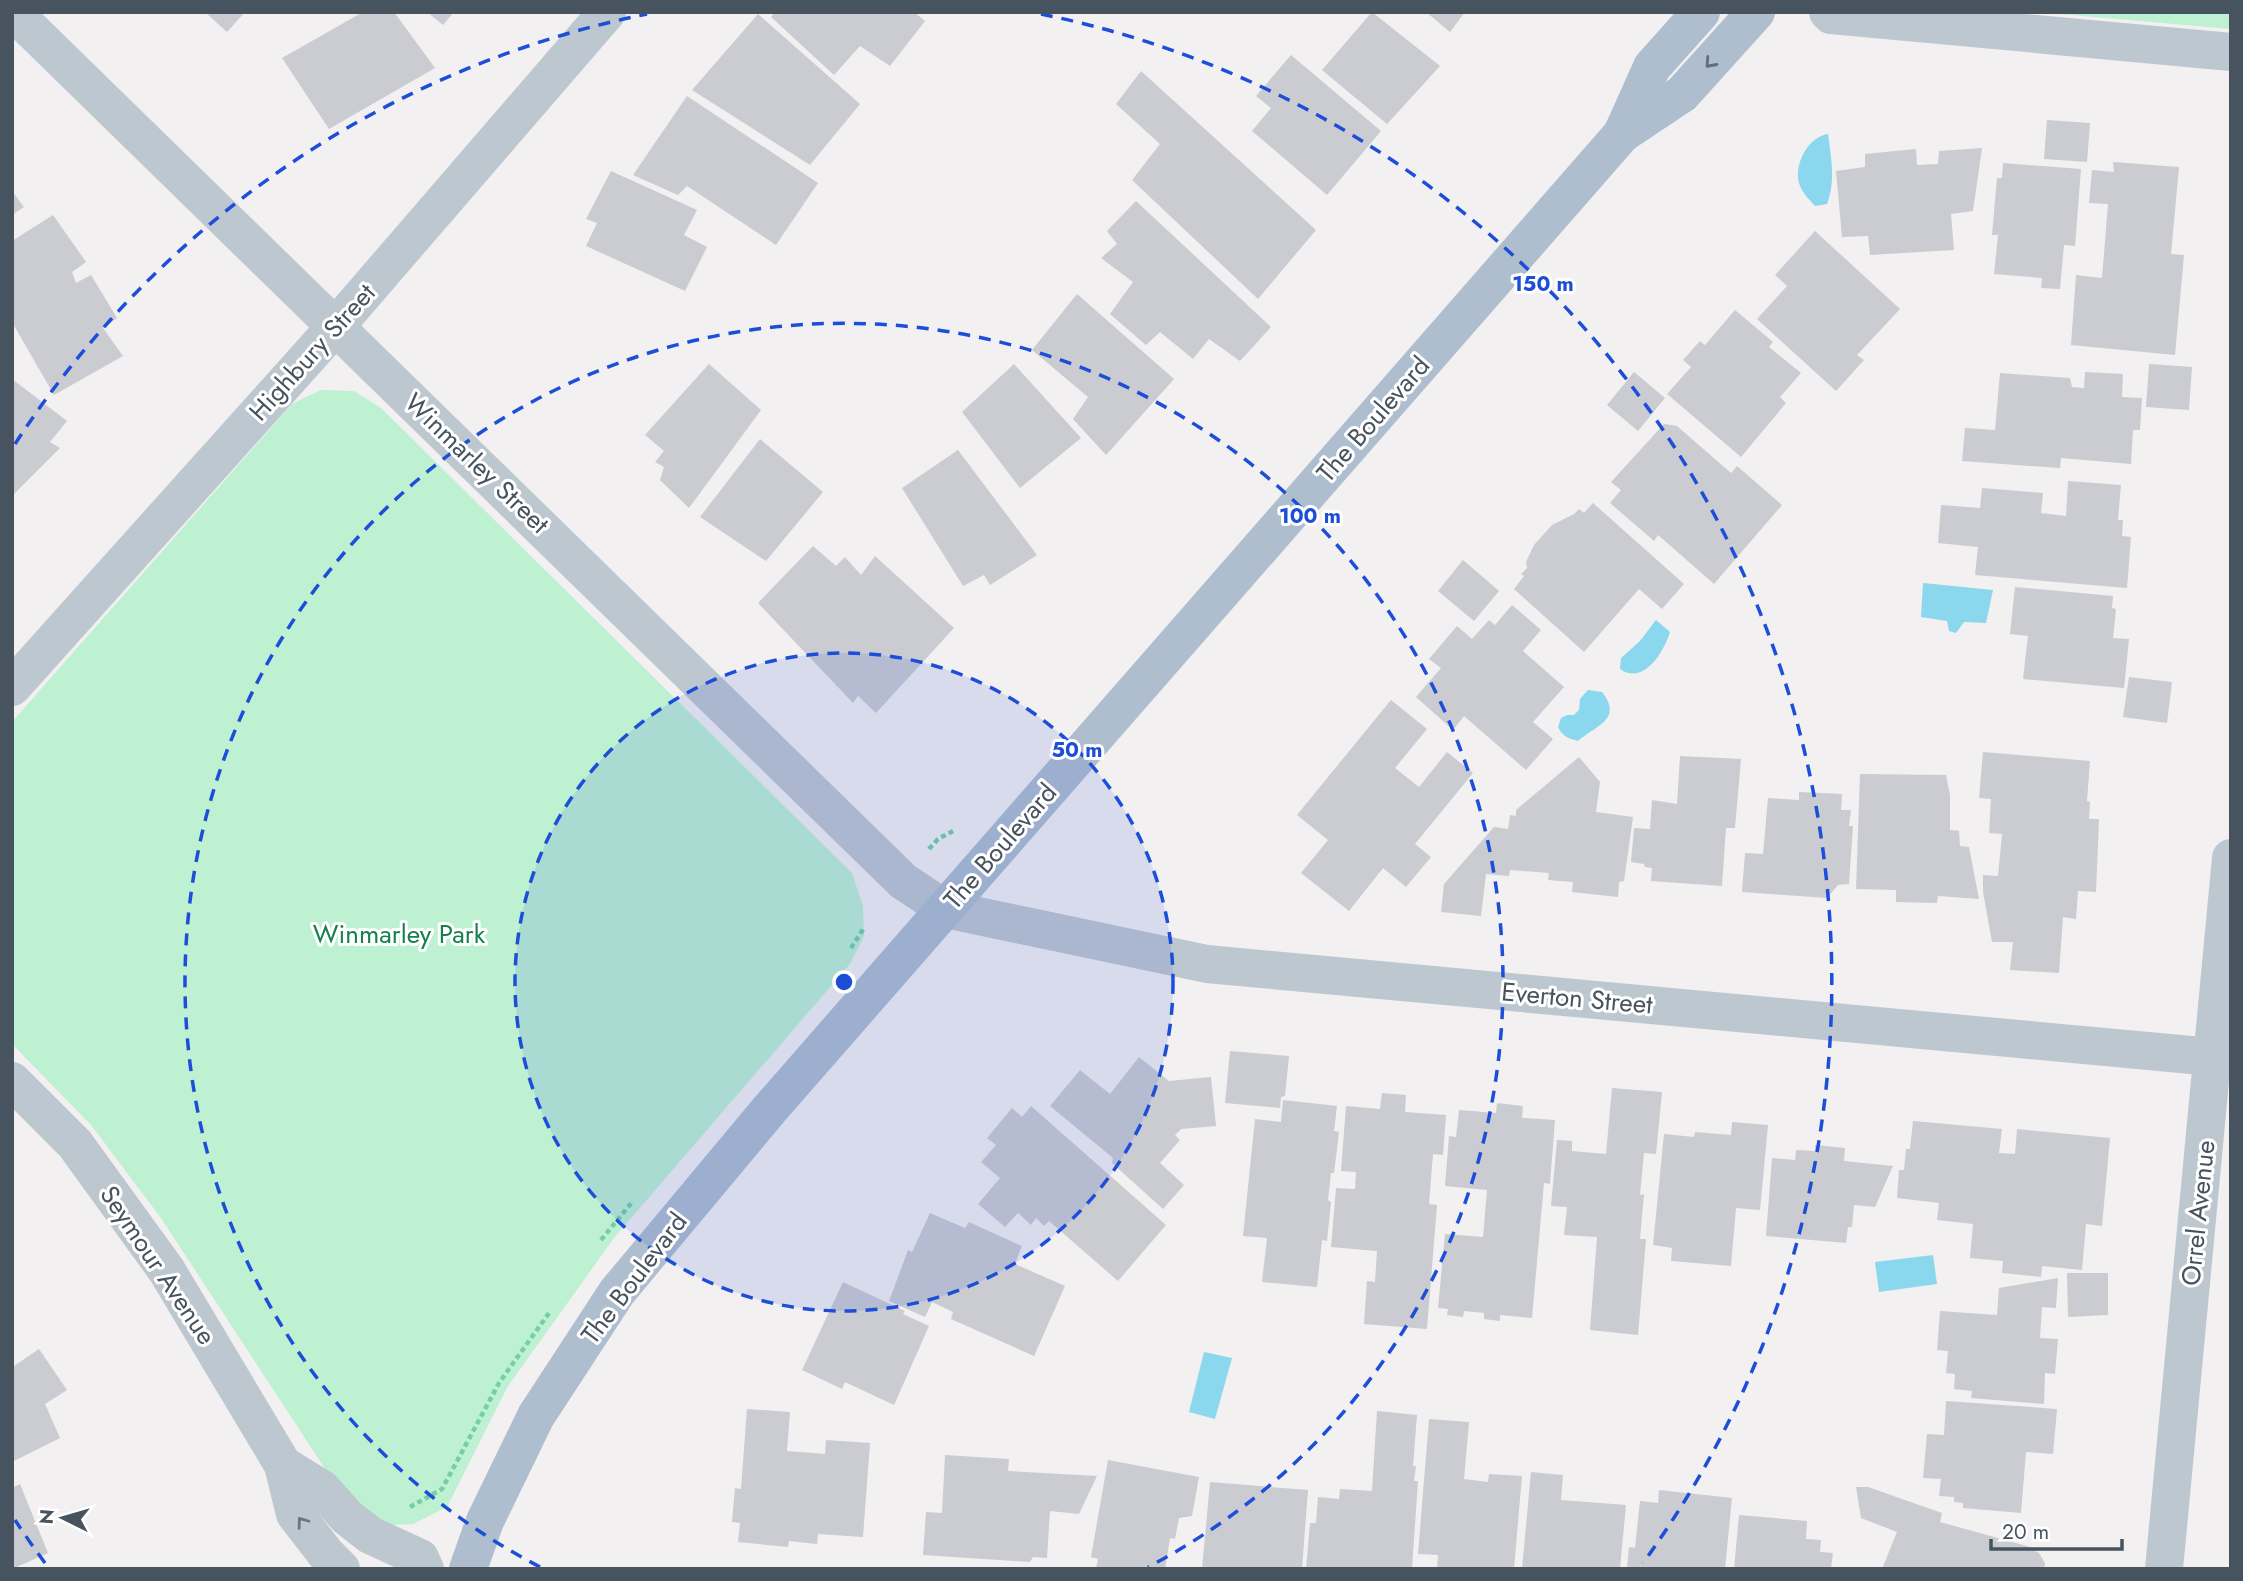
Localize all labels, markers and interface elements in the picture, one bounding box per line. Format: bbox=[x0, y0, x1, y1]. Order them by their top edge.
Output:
one-way arrow bbox=[1706, 55, 1718, 68]
text: 150 m bbox=[1512, 269, 1574, 299]
street label: Highbury Street bbox=[240, 274, 385, 429]
street label: The Boulevard bbox=[1308, 348, 1438, 490]
street label: Winmarley Street bbox=[396, 384, 558, 543]
text: 100 m bbox=[1279, 501, 1341, 531]
text: 50 m bbox=[1052, 735, 1102, 765]
street label: The Boulevard bbox=[935, 775, 1065, 917]
park label: Winmarley Park bbox=[313, 915, 486, 953]
centre of rings bbox=[832, 970, 856, 994]
street label: Everton Street bbox=[1500, 972, 1655, 1024]
street label: Orrel Avenue bbox=[2171, 1138, 2225, 1288]
street label: Seymour Avenue bbox=[91, 1178, 225, 1352]
street label: The Boulevard bbox=[572, 1204, 696, 1352]
north arrow bbox=[28, 1483, 98, 1553]
text: N bbox=[32, 1508, 61, 1525]
scale bar bbox=[1991, 1508, 2122, 1552]
text: 20 m bbox=[2002, 1517, 2049, 1547]
one-way arrow bbox=[298, 1518, 310, 1530]

